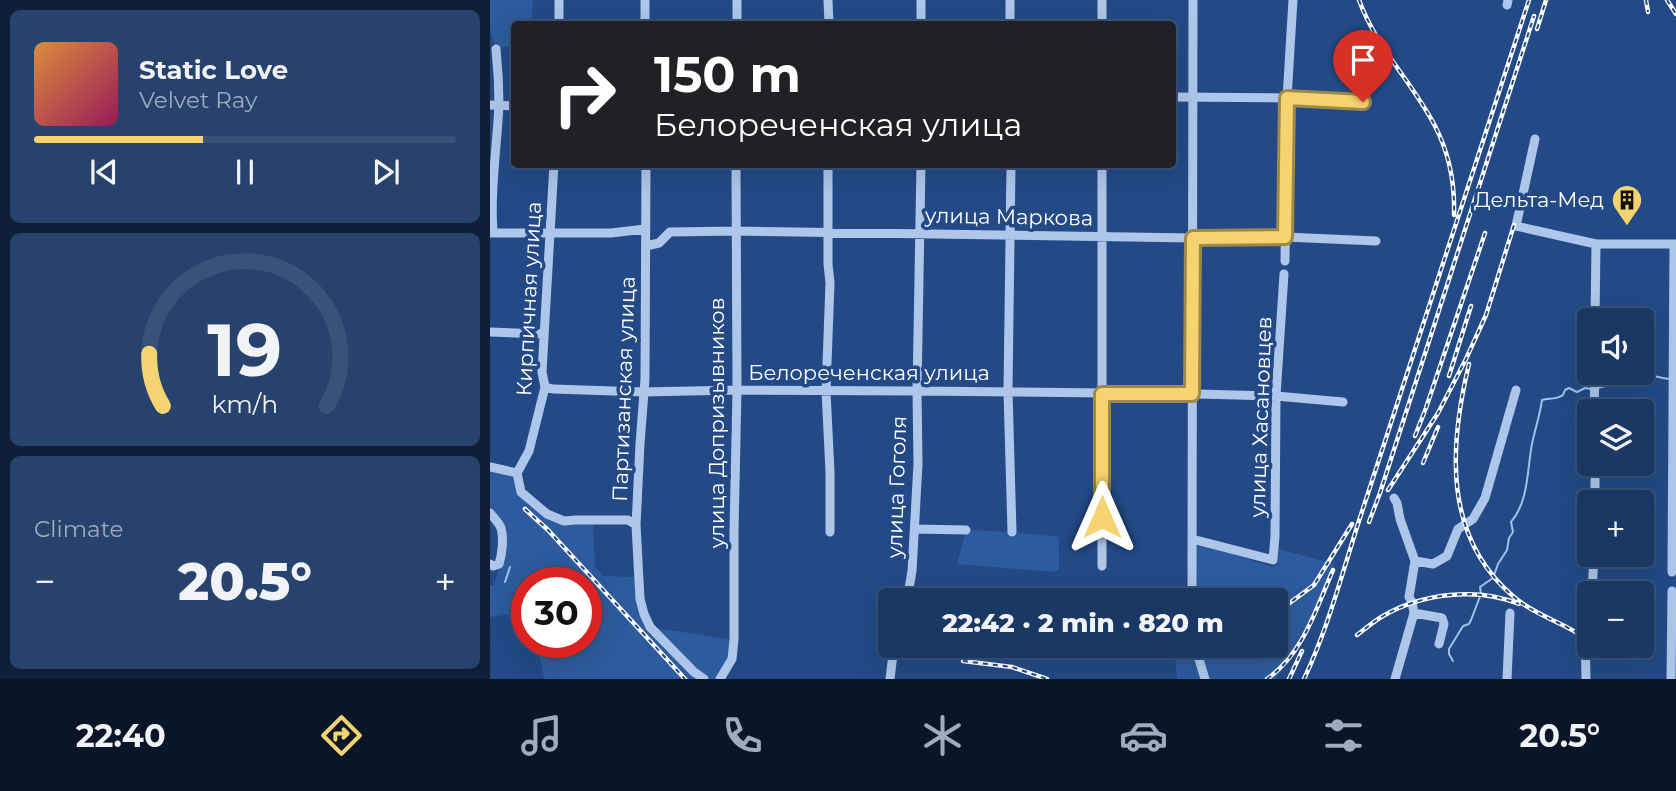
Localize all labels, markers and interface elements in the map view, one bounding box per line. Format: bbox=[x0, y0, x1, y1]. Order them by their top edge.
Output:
pin bbox=[1333, 30, 1393, 102]
icon: arrive bbox=[1344, 41, 1382, 79]
text: 150 m bbox=[654, 45, 801, 104]
icon: right bbox=[539, 49, 630, 140]
text: Static Love bbox=[139, 54, 288, 86]
text: Velvet Ray bbox=[139, 86, 257, 114]
text: Белореченская улица bbox=[654, 105, 1022, 144]
icon: previous bbox=[85, 153, 123, 191]
icon: pause bbox=[226, 153, 264, 191]
icon: next bbox=[367, 153, 405, 191]
building icon: Дельта-Мед bbox=[1610, 183, 1644, 227]
place label: Дельта-Мед bbox=[1474, 187, 1604, 212]
street label: Кирпичная улица bbox=[511, 201, 546, 397]
street label: улица Маркова bbox=[924, 203, 1093, 230]
street label: Партизанская улица bbox=[607, 276, 640, 502]
street label: улица Допризывников bbox=[704, 298, 729, 549]
text: 19 bbox=[208, 306, 282, 394]
map controls bbox=[1577, 308, 1654, 658]
button: sound bbox=[1577, 308, 1654, 385]
street label: улица Хасановцев bbox=[1244, 316, 1277, 519]
street label: Белореченская улица bbox=[748, 360, 990, 385]
text: km/h bbox=[212, 388, 278, 418]
button: layers bbox=[1577, 399, 1654, 476]
street label: улица Гоголя bbox=[881, 415, 911, 560]
position arrow bbox=[1065, 480, 1139, 554]
button: + bbox=[1577, 490, 1654, 567]
text: Climate bbox=[34, 515, 123, 543]
text: 20.5° bbox=[178, 550, 312, 613]
text: − bbox=[34, 558, 56, 605]
text: + bbox=[434, 558, 456, 605]
speed limit sign: 30 bbox=[511, 567, 602, 658]
button: − bbox=[1577, 581, 1654, 658]
text: 22:42 · 2 min · 820 m bbox=[942, 607, 1224, 639]
icon: directions bbox=[317, 711, 366, 760]
icon: music bbox=[517, 711, 566, 760]
icon: phone bbox=[718, 711, 767, 760]
icon: climate bbox=[918, 711, 967, 760]
icon: car bbox=[1119, 711, 1168, 760]
icon: filters bbox=[1319, 711, 1368, 760]
text: 22:40 bbox=[76, 716, 166, 755]
text: 20.5° bbox=[1519, 716, 1600, 755]

